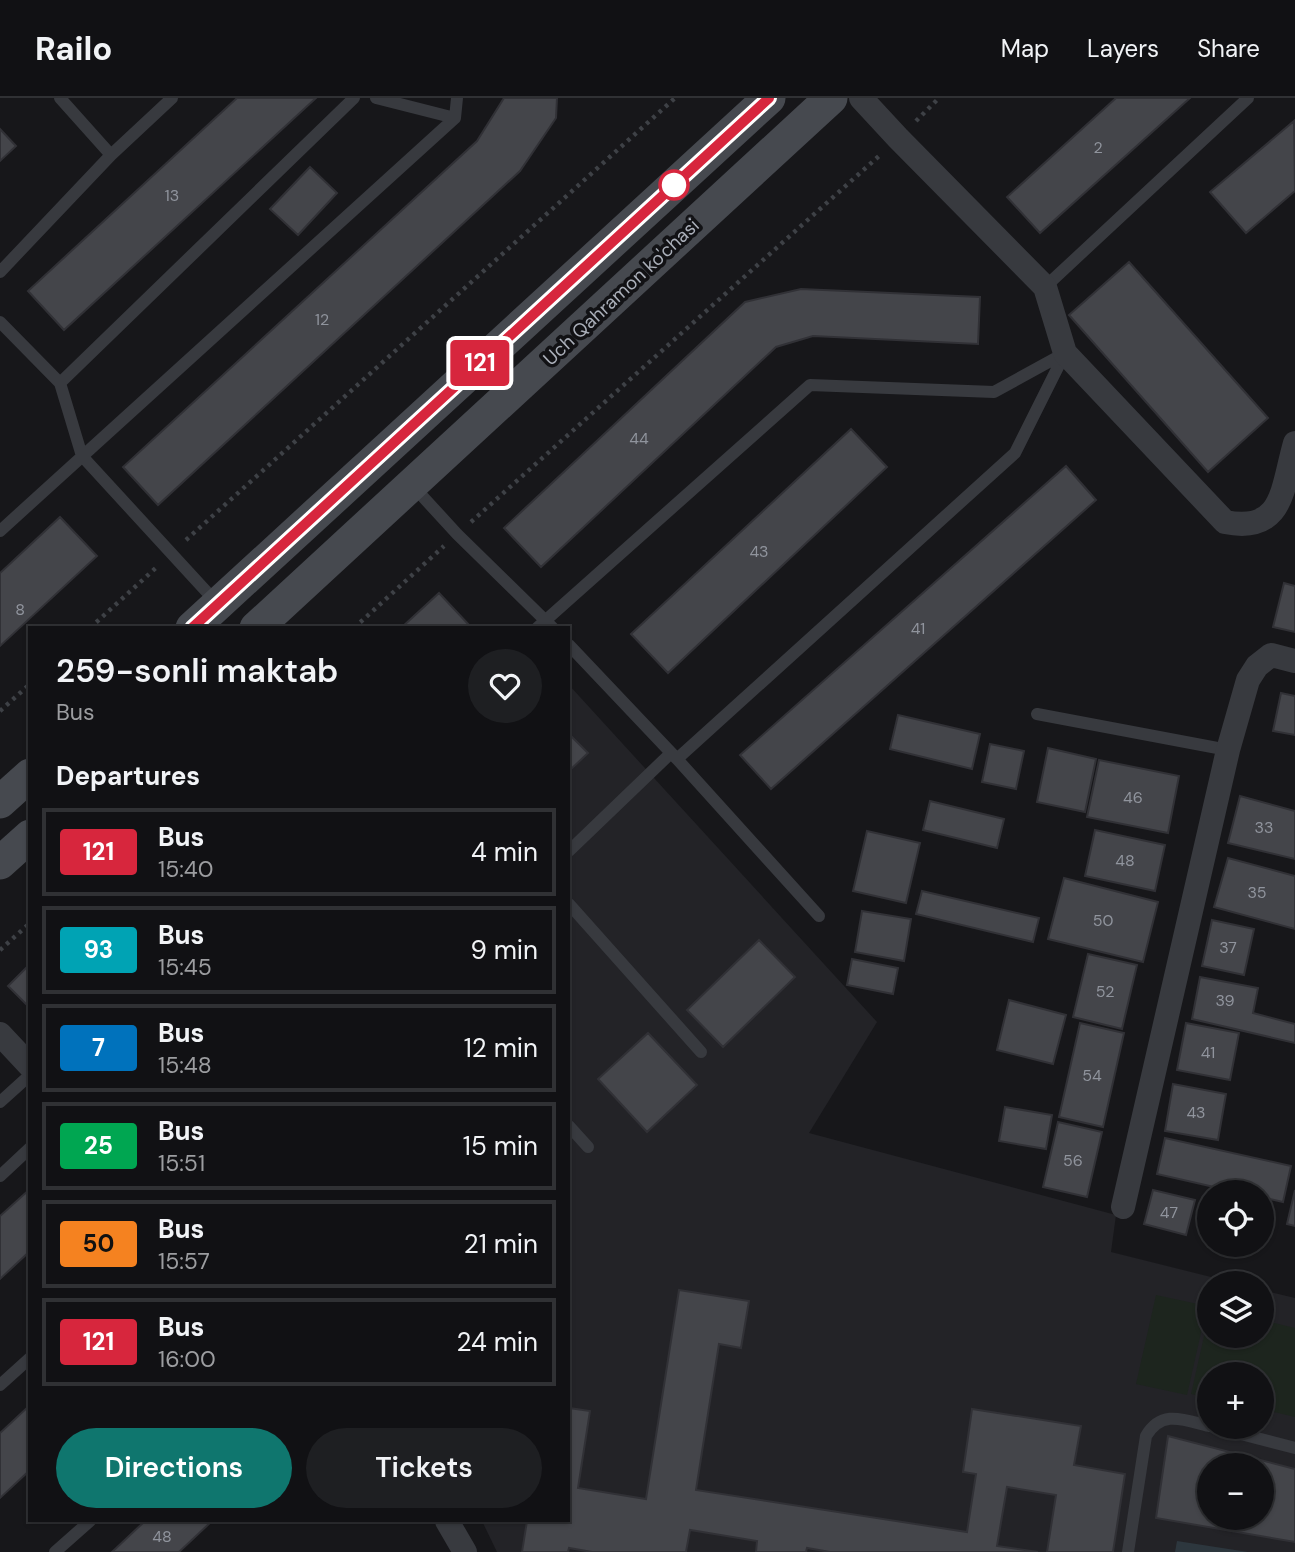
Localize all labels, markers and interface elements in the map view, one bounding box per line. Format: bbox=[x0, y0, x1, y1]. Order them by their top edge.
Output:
text: Railo bbox=[35, 27, 113, 70]
text: Map bbox=[1001, 33, 1049, 64]
text: Layers bbox=[1087, 33, 1159, 64]
text: Share bbox=[1197, 33, 1260, 64]
house number: 2 bbox=[1093, 137, 1103, 158]
unlabelled marker bbox=[659, 170, 689, 200]
house number: 13 bbox=[165, 185, 179, 206]
street label: Uch Qahramon ko'chasi bbox=[538, 213, 704, 371]
house number: 12 bbox=[315, 309, 329, 330]
line badge: 121 bbox=[440, 340, 520, 386]
text: 121 bbox=[464, 347, 496, 378]
house number: 44 bbox=[629, 428, 649, 449]
house number: 43 bbox=[749, 541, 769, 562]
house number: 8 bbox=[15, 599, 25, 620]
house number: 41 bbox=[911, 618, 925, 639]
text: 259-sonli maktab bbox=[56, 649, 338, 692]
button: heart bbox=[468, 649, 542, 723]
text: Bus bbox=[56, 697, 95, 727]
text: Departures bbox=[56, 759, 200, 793]
house number: 46 bbox=[1123, 787, 1143, 808]
house number: 33 bbox=[1255, 817, 1273, 838]
text: Bus bbox=[158, 820, 204, 854]
text: 4 min bbox=[471, 835, 538, 869]
text: 121 bbox=[83, 836, 114, 867]
house number: 48 bbox=[1115, 850, 1135, 871]
text: 15:40 bbox=[158, 854, 214, 884]
house number: 35 bbox=[1247, 882, 1267, 903]
house number: 50 bbox=[1093, 910, 1113, 931]
text: Bus bbox=[158, 918, 204, 952]
text: 9 min bbox=[470, 933, 538, 967]
text: 93 bbox=[84, 934, 113, 965]
house number: 37 bbox=[1219, 937, 1237, 958]
text: 15:45 bbox=[158, 952, 212, 982]
house number: 52 bbox=[1096, 981, 1114, 1002]
house number: 39 bbox=[1215, 990, 1235, 1011]
text: Bus bbox=[158, 1016, 204, 1050]
text: 12 min bbox=[464, 1031, 538, 1065]
text: 7 bbox=[92, 1032, 105, 1063]
house number: 41 bbox=[1201, 1042, 1215, 1063]
text: 15:48 bbox=[158, 1050, 212, 1080]
house number: 54 bbox=[1082, 1065, 1102, 1086]
house number: 43 bbox=[1186, 1102, 1206, 1123]
text: Bus bbox=[158, 1114, 204, 1148]
text: 15 min bbox=[463, 1129, 538, 1163]
text: 25 bbox=[84, 1130, 113, 1161]
text: 15:51 bbox=[158, 1148, 205, 1178]
house number: 56 bbox=[1063, 1150, 1083, 1171]
map controls bbox=[1197, 1180, 1274, 1530]
button: locate bbox=[1197, 1180, 1274, 1257]
house number: 47 bbox=[1160, 1202, 1178, 1223]
text: Bus bbox=[158, 1212, 204, 1246]
text: 21 min bbox=[464, 1227, 538, 1261]
text: 50 bbox=[83, 1228, 114, 1259]
text: 15:57 bbox=[158, 1246, 210, 1276]
button: layers bbox=[1197, 1271, 1274, 1348]
text: Bus bbox=[158, 1310, 204, 1344]
text: 24 min bbox=[456, 1325, 538, 1359]
text: 121 bbox=[83, 1326, 114, 1357]
text: 16:00 bbox=[158, 1344, 216, 1374]
button: + bbox=[1197, 1362, 1274, 1439]
button: Directions bbox=[56, 1428, 292, 1508]
button: Tickets bbox=[306, 1428, 542, 1508]
button: − bbox=[1197, 1453, 1274, 1530]
house number: 48 bbox=[152, 1526, 172, 1547]

